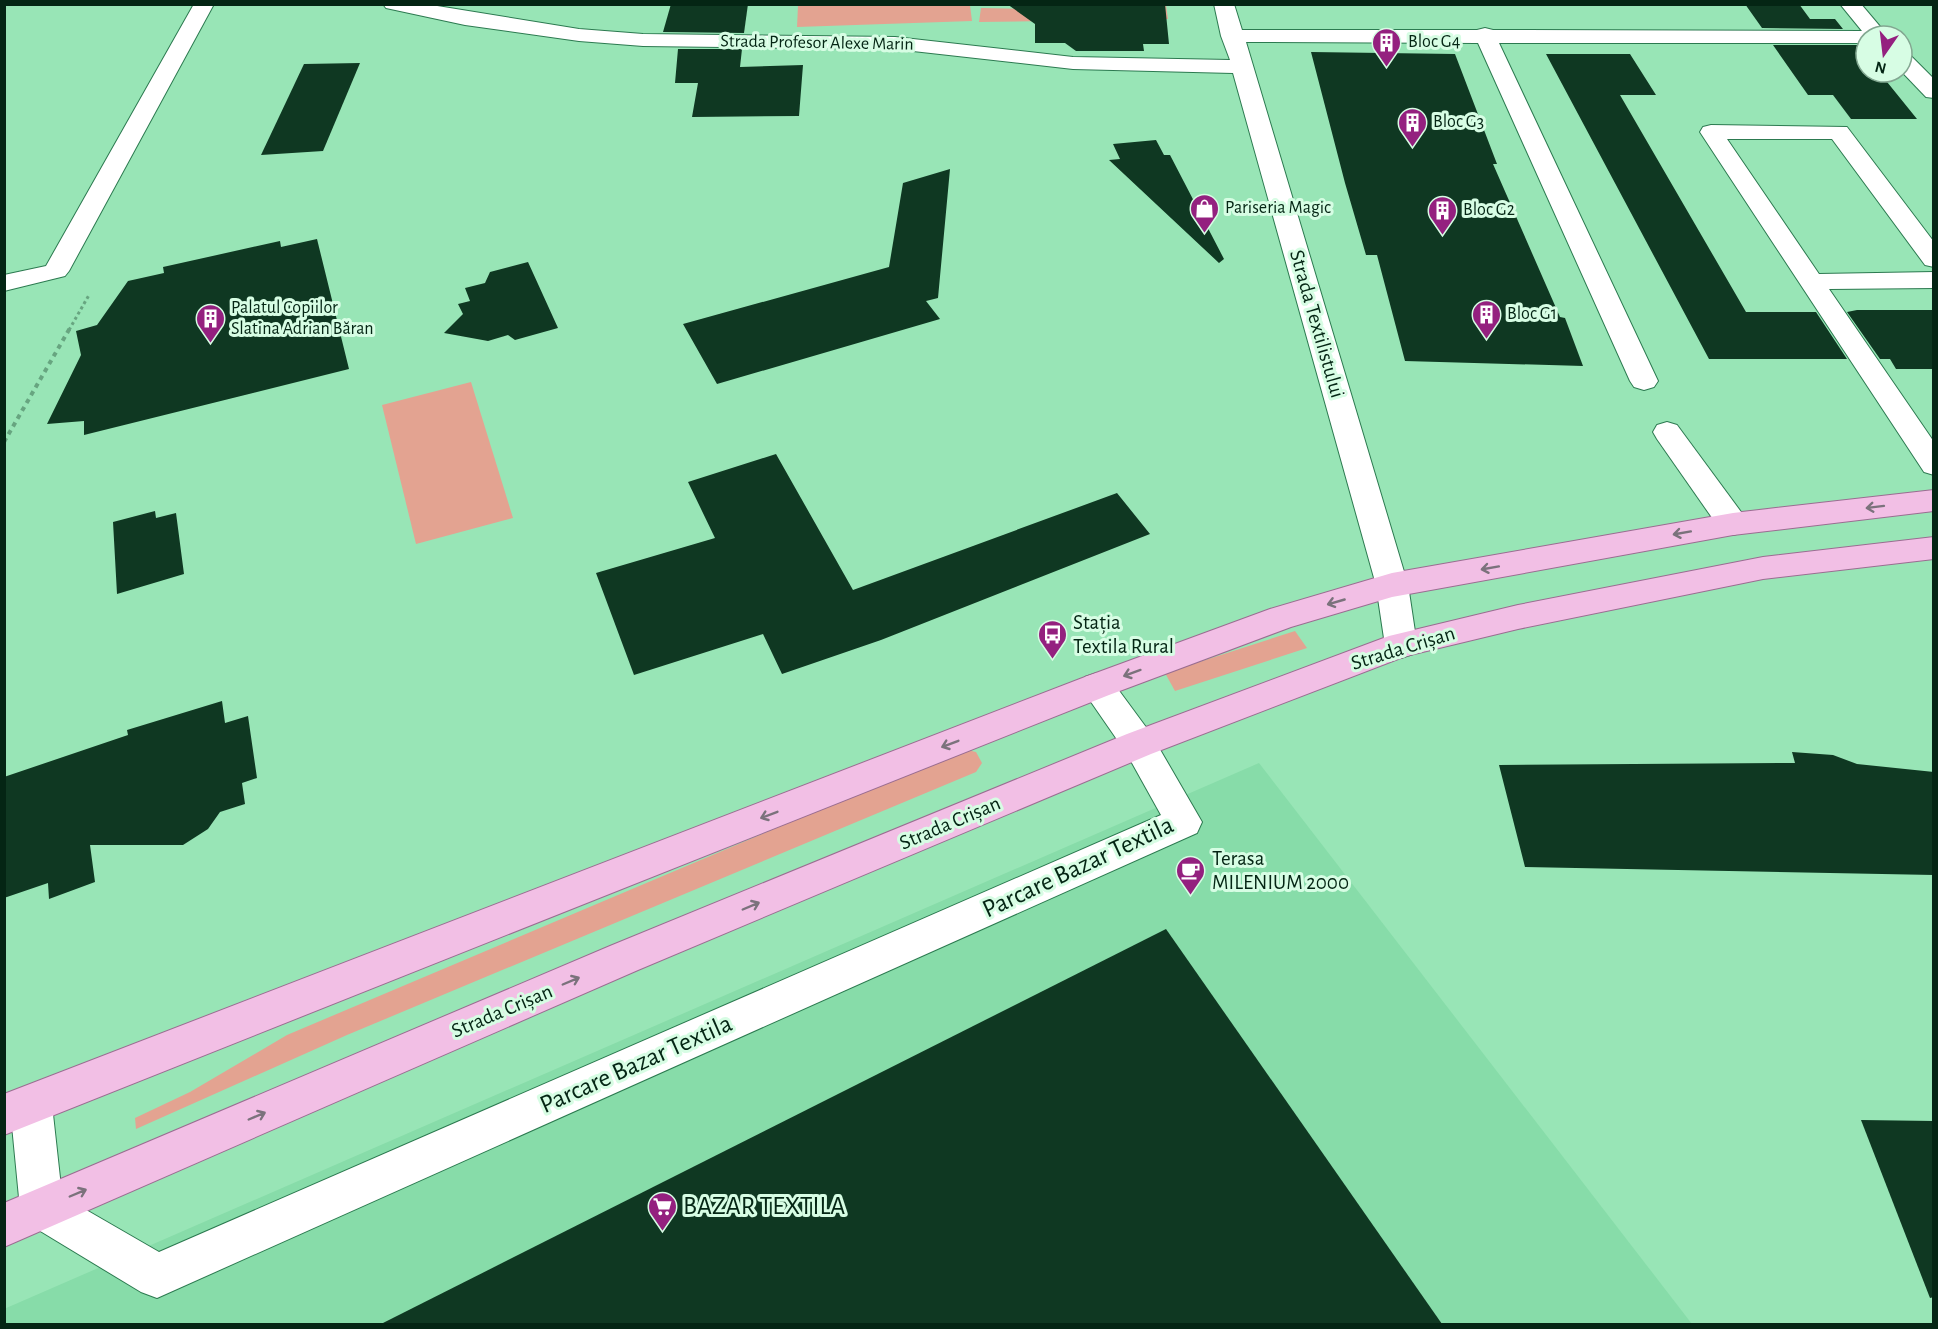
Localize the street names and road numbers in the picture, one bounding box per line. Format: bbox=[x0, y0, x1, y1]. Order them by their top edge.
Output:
street label: Strada Profesor Alexe Marin bbox=[720, 32, 914, 54]
street label: Strada Textilistului bbox=[1286, 248, 1348, 400]
street label: Strada Crișan bbox=[1349, 622, 1458, 676]
street label: Strada Crișan bbox=[896, 792, 1004, 855]
street label: Parcare Bazar Textila bbox=[978, 811, 1178, 923]
street label: Strada Crișan bbox=[448, 980, 556, 1043]
street label: Parcare Bazar Textila bbox=[536, 1010, 736, 1118]

